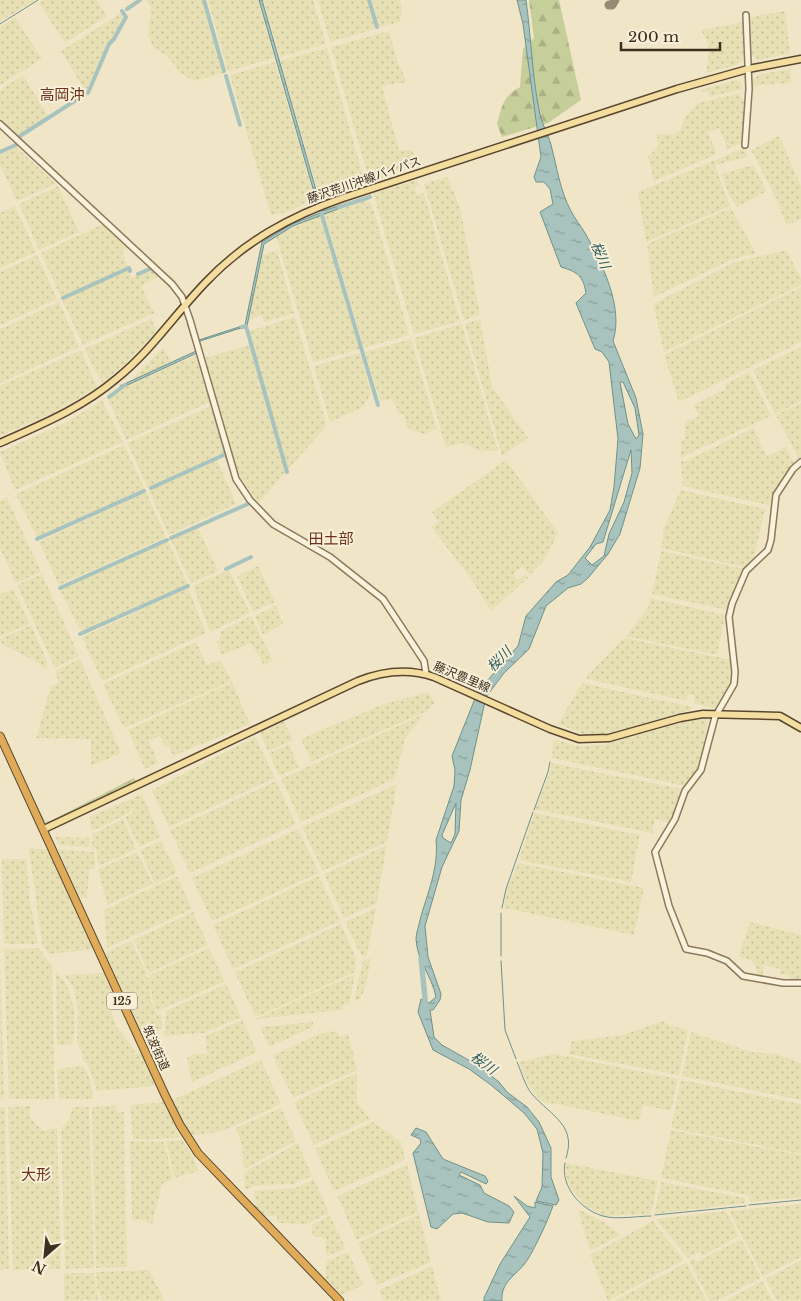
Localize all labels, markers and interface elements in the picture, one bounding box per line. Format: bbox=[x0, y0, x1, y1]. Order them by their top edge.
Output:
scale bar bbox=[621, 20, 720, 52]
text: 200 m bbox=[628, 27, 679, 46]
district label: 高岡沖 bbox=[39, 85, 85, 104]
street label: 藤沢荒川沖線バイパス bbox=[305, 153, 423, 206]
water label: 桜川 bbox=[587, 239, 615, 273]
district label: 田土部 bbox=[308, 529, 354, 548]
water label: 桜川 bbox=[483, 641, 517, 675]
street label: 藤沢豊里線 bbox=[432, 658, 493, 695]
road number: 125 bbox=[107, 992, 137, 1009]
street label: 筑波街道 bbox=[140, 1023, 173, 1073]
water label: 桜川 bbox=[467, 1047, 502, 1080]
district label: 大形 bbox=[21, 1165, 51, 1184]
north arrow bbox=[20, 1231, 70, 1281]
text: N bbox=[29, 1257, 49, 1279]

